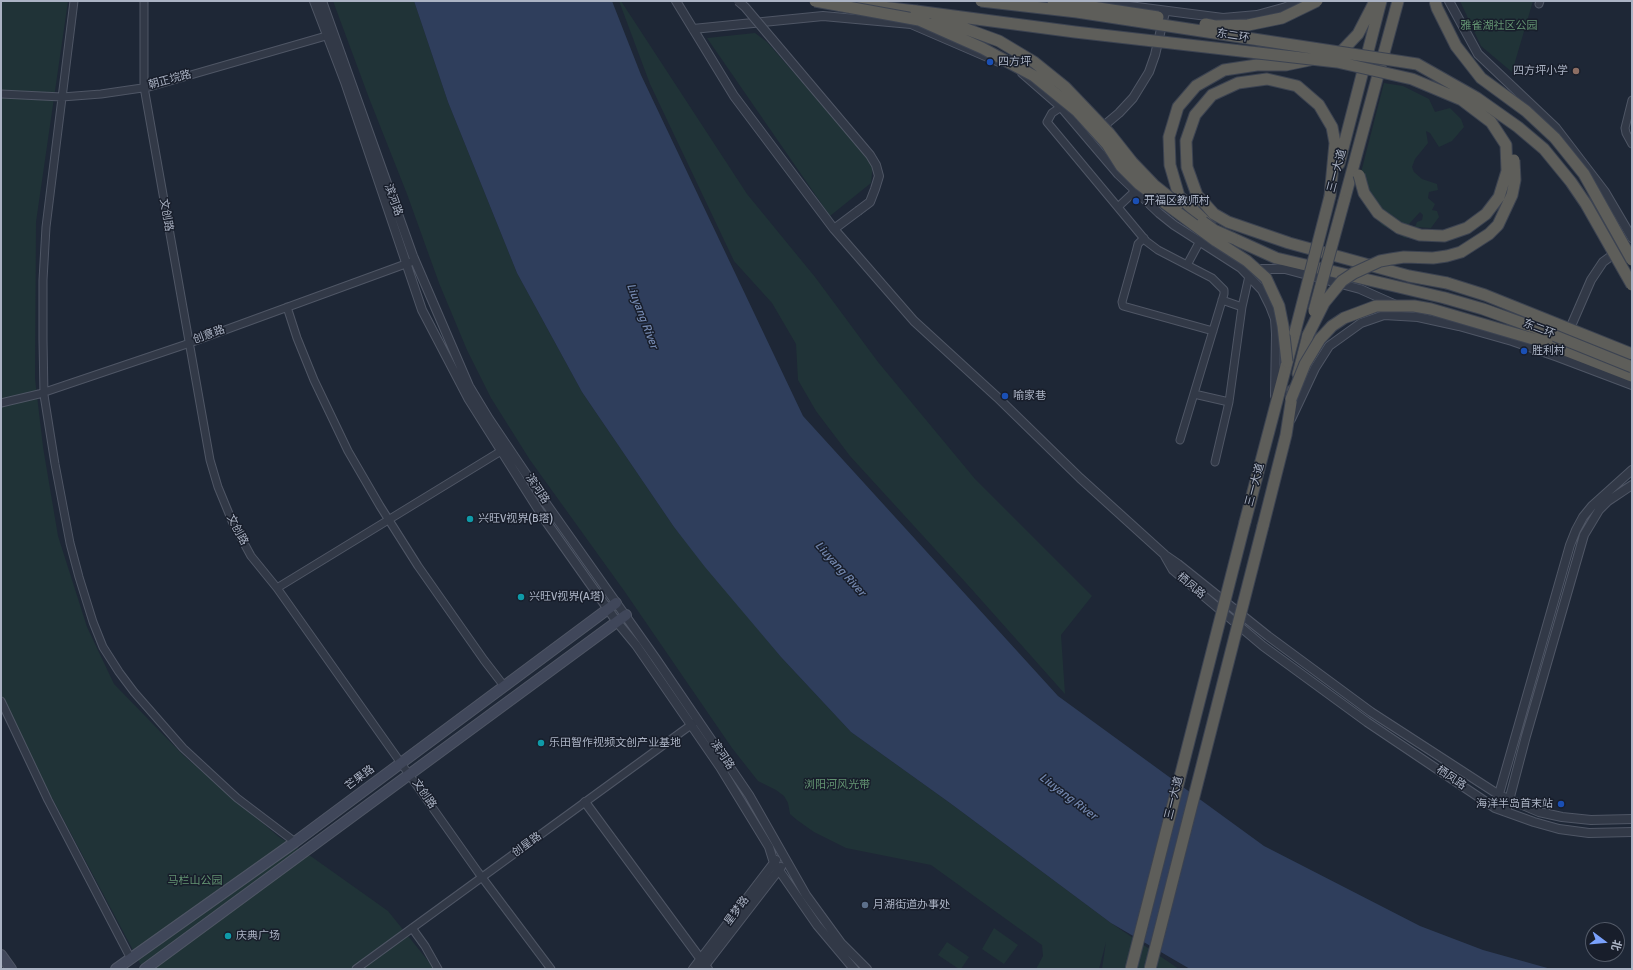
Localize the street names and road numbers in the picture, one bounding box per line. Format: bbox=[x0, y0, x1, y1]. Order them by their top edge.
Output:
street label: 东二环 bbox=[1216, 27, 1250, 45]
street label: 朝正垸路 bbox=[147, 68, 193, 92]
street label: 三一大道 bbox=[1325, 148, 1349, 194]
street label: 滨河路 bbox=[381, 182, 405, 218]
street label: 文创路 bbox=[157, 198, 175, 232]
street label: 东二环 bbox=[1521, 317, 1557, 341]
street label: 创意路 bbox=[191, 323, 227, 347]
street label: 三一大道 bbox=[1243, 462, 1267, 508]
street label: 滨河路 bbox=[522, 472, 552, 506]
street label: 文创路 bbox=[223, 512, 251, 548]
street label: 栖凤路 bbox=[1174, 570, 1208, 602]
street label: 滨河路 bbox=[707, 738, 737, 772]
street label: 芒果路 bbox=[343, 763, 377, 793]
street label: 栖凤路 bbox=[1434, 763, 1468, 793]
street label: 三一大道 bbox=[1162, 775, 1186, 821]
street label: 文创路 bbox=[409, 777, 439, 811]
street label: 创星路 bbox=[510, 830, 544, 860]
street label: 星梦路 bbox=[722, 894, 752, 928]

